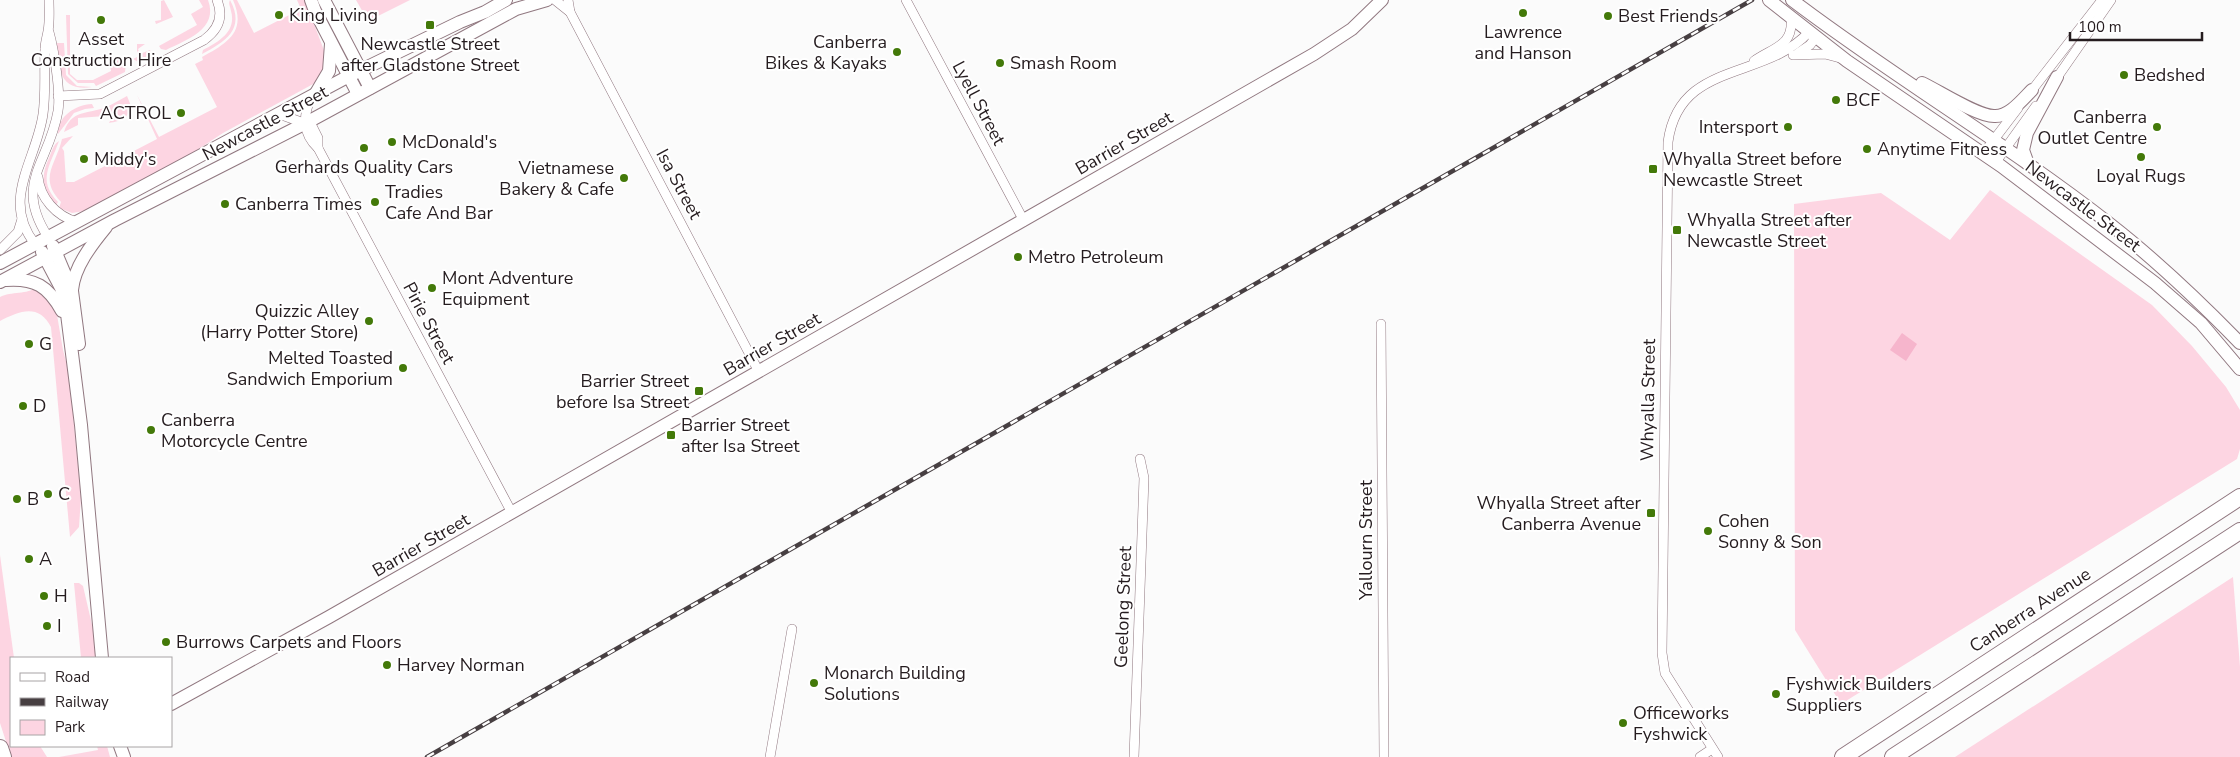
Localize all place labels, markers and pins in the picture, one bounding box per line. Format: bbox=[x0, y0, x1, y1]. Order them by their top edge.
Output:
place label: King Living bbox=[289, 3, 378, 27]
place label: Best Friends bbox=[1618, 4, 1719, 28]
marker: Lawrence and Hanson bbox=[1517, 7, 1529, 19]
marker: King Living bbox=[273, 9, 285, 21]
marker: Best Friends bbox=[1602, 10, 1614, 22]
marker: Asset Construction Hire bbox=[95, 14, 107, 26]
marker: Newcastle Street after Gladstone Street bbox=[424, 19, 436, 31]
place label: Lawrence and Hanson bbox=[1474, 20, 1572, 65]
place label: Asset Construction Hire bbox=[31, 27, 171, 72]
place label: Canberra Bikes & Kayaks bbox=[765, 30, 887, 75]
place label: Newcastle Street after Gladstone Street bbox=[341, 32, 520, 77]
marker: Canberra Bikes & Kayaks bbox=[891, 46, 903, 58]
place label: Smash Room bbox=[1010, 51, 1117, 75]
marker: Smash Room bbox=[994, 57, 1006, 69]
place label: Bedshed bbox=[2134, 63, 2205, 87]
marker: Bedshed bbox=[2118, 69, 2130, 81]
place label: BCF bbox=[1846, 88, 1880, 112]
marker: BCF bbox=[1830, 94, 1842, 106]
place label: ACTROL bbox=[100, 101, 171, 125]
place label: Canberra Outlet Centre bbox=[2038, 105, 2147, 150]
marker: ACTROL bbox=[175, 107, 187, 119]
place label: Intersport bbox=[1699, 115, 1779, 139]
marker: Intersport bbox=[1782, 121, 1794, 133]
marker: Canberra Outlet Centre bbox=[2151, 121, 2163, 133]
place label: McDonald's bbox=[402, 130, 497, 154]
marker: McDonald's bbox=[386, 136, 398, 148]
place label: Anytime Fitness bbox=[1877, 137, 2007, 161]
marker: Gerhards Quality Cars bbox=[358, 142, 370, 154]
marker: Anytime Fitness bbox=[1861, 143, 1873, 155]
place label: Middy's bbox=[94, 147, 156, 171]
place label: Whyalla Street before Newcastle Street bbox=[1663, 147, 1842, 192]
marker: Loyal Rugs bbox=[2135, 151, 2147, 163]
marker: Middy's bbox=[78, 153, 90, 165]
place label: Gerhards Quality Cars bbox=[275, 155, 453, 179]
place label: Vietnamese Bakery & Cafe bbox=[499, 156, 614, 201]
marker: Whyalla Street before Newcastle Street bbox=[1647, 163, 1659, 175]
place label: Loyal Rugs bbox=[2096, 164, 2186, 188]
marker: Vietnamese Bakery & Cafe bbox=[618, 172, 630, 184]
place label: Tradies Cafe And Bar bbox=[385, 180, 493, 225]
place label: Canberra Times bbox=[235, 192, 362, 216]
marker: Tradies Cafe And Bar bbox=[369, 196, 381, 208]
marker: Canberra Times bbox=[219, 198, 231, 210]
place label: Whyalla Street after Newcastle Street bbox=[1687, 208, 1852, 253]
marker: Whyalla Street after Newcastle Street bbox=[1671, 224, 1683, 236]
place label: Metro Petroleum bbox=[1028, 245, 1164, 269]
marker: Metro Petroleum bbox=[1012, 251, 1024, 263]
place label: Mont Adventure Equipment bbox=[442, 266, 573, 311]
marker: Mont Adventure Equipment bbox=[426, 282, 438, 294]
place label: Quizzic Alley (Harry Potter Store) bbox=[200, 299, 360, 344]
marker: Quizzic Alley (Harry Potter Store) bbox=[363, 315, 375, 327]
place label: G bbox=[39, 332, 52, 356]
marker: G bbox=[23, 338, 35, 350]
place label: Melted Toasted Sandwich Emporium bbox=[227, 346, 393, 391]
marker: Melted Toasted Sandwich Emporium bbox=[397, 362, 409, 374]
place label: Barrier Street before Isa Street bbox=[556, 369, 690, 414]
marker: Barrier Street before Isa Street bbox=[693, 385, 705, 397]
place label: D bbox=[33, 394, 46, 418]
marker: D bbox=[17, 400, 29, 412]
place label: Canberra Motorcycle Centre bbox=[161, 408, 308, 453]
place label: Barrier Street after Isa Street bbox=[681, 413, 800, 458]
marker: Canberra Motorcycle Centre bbox=[145, 424, 157, 436]
marker: Barrier Street after Isa Street bbox=[665, 429, 677, 441]
place label: C bbox=[58, 482, 70, 506]
place label: B bbox=[27, 487, 39, 511]
marker: C bbox=[42, 488, 54, 500]
place label: Whyalla Street after Canberra Avenue bbox=[1477, 491, 1642, 536]
marker: B bbox=[11, 493, 23, 505]
marker: Whyalla Street after Canberra Avenue bbox=[1645, 507, 1657, 519]
place label: Cohen Sonny & Son bbox=[1718, 509, 1822, 554]
marker: Cohen Sonny & Son bbox=[1702, 525, 1714, 537]
place label: A bbox=[39, 547, 52, 571]
marker: A bbox=[23, 553, 35, 565]
place label: H bbox=[54, 584, 68, 608]
marker: H bbox=[38, 590, 50, 602]
place label: I bbox=[57, 614, 62, 638]
marker: I bbox=[41, 620, 53, 632]
place label: Burrows Carpets and Floors bbox=[176, 630, 402, 654]
marker: Burrows Carpets and Floors bbox=[160, 636, 172, 648]
place label: Harvey Norman bbox=[397, 653, 525, 677]
marker: Harvey Norman bbox=[381, 659, 393, 671]
place label: Monarch Building Solutions bbox=[824, 661, 966, 706]
place label: Fyshwick Builders Suppliers bbox=[1786, 672, 1932, 717]
marker: Monarch Building Solutions bbox=[808, 677, 820, 689]
marker: Fyshwick Builders Suppliers bbox=[1770, 688, 1782, 700]
place label: Officeworks Fyshwick bbox=[1633, 701, 1729, 746]
marker: Officeworks Fyshwick bbox=[1617, 717, 1629, 729]

